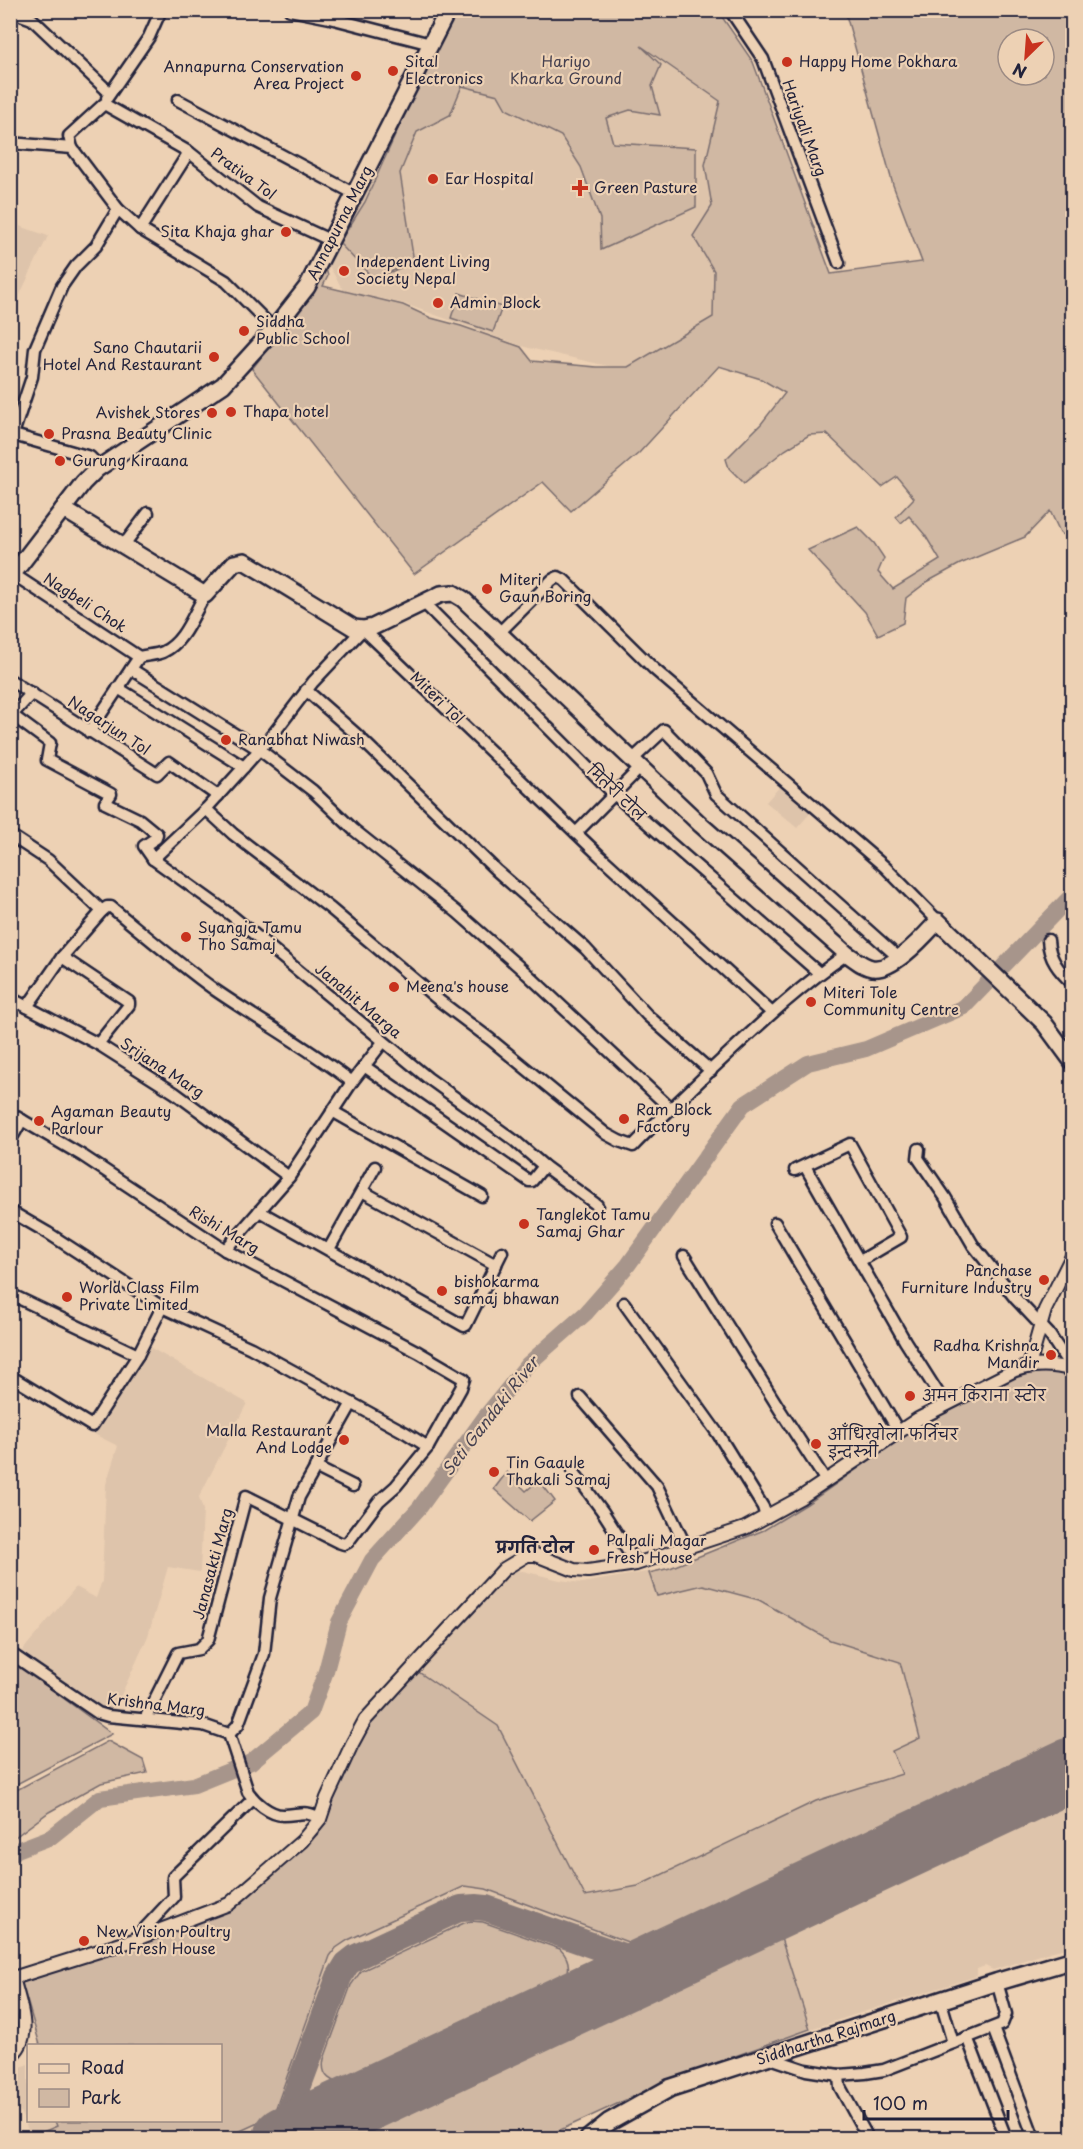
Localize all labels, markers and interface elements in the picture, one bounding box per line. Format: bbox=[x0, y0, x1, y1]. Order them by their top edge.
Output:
north arrow bbox=[996, 27, 1056, 87]
place label: Sital Electronics bbox=[405, 49, 483, 89]
park label: Hariyo Kharka Ground bbox=[510, 49, 622, 89]
place label: Happy Home Pokhara bbox=[799, 49, 958, 72]
place label: Annapurna Conservation Area Project bbox=[163, 54, 344, 94]
marker: Happy Home Pokhara bbox=[780, 55, 794, 69]
text: N bbox=[1008, 58, 1030, 85]
marker: Sital Electronics bbox=[386, 64, 400, 78]
marker: Annapurna Conservation Area Project bbox=[349, 69, 363, 83]
street label: Hariyali Marg bbox=[777, 76, 834, 179]
street label: Prativa Tol bbox=[206, 141, 282, 205]
street label: Annapurna Marg bbox=[300, 161, 377, 284]
place label: Ear Hospital bbox=[445, 166, 534, 189]
marker: Ear Hospital bbox=[426, 172, 440, 186]
place label: Green Pasture bbox=[594, 175, 698, 198]
marker: Green Pasture bbox=[571, 179, 589, 197]
place label: Sita Khaja ghar bbox=[160, 219, 274, 242]
marker: Sita Khaja ghar bbox=[279, 225, 293, 239]
place label: Independent Living Society Nepal bbox=[356, 249, 490, 289]
marker: Independent Living Society Nepal bbox=[337, 264, 351, 278]
place label: Admin Block bbox=[450, 290, 541, 313]
marker: Admin Block bbox=[431, 296, 445, 310]
place label: Siddha Public School bbox=[256, 309, 350, 349]
marker: Siddha Public School bbox=[237, 324, 251, 338]
place label: Sano Chautarii Hotel And Restaurant bbox=[43, 335, 202, 375]
marker: Sano Chautarii Hotel And Restaurant bbox=[207, 350, 221, 364]
place label: Thapa hotel bbox=[243, 399, 329, 422]
place label: Avishek Stores bbox=[96, 400, 200, 423]
marker: Thapa hotel bbox=[224, 405, 238, 419]
marker: Avishek Stores bbox=[205, 406, 219, 420]
place label: Prasna Beauty Clinic bbox=[61, 421, 212, 444]
marker: Prasna Beauty Clinic bbox=[42, 427, 56, 441]
place label: Gurung Kiraana bbox=[72, 448, 188, 471]
marker: Gurung Kiraana bbox=[53, 454, 67, 468]
street label: Nagbeli Chok bbox=[40, 566, 132, 638]
place label: Miteri Gaun Boring bbox=[499, 567, 591, 607]
marker: Miteri Gaun Boring bbox=[480, 582, 494, 596]
street label: Miteri Tol bbox=[406, 665, 470, 729]
street label: Nagarjun Tol bbox=[64, 689, 155, 760]
place label: Ranabhat Niwash bbox=[238, 727, 365, 750]
marker: Ranabhat Niwash bbox=[219, 733, 233, 747]
street label: मितेरी टोल bbox=[582, 757, 653, 826]
place label: Syangja Tamu Tho Samaj bbox=[198, 915, 302, 955]
marker: Syangja Tamu Tho Samaj bbox=[179, 930, 193, 944]
street label: Janahit Marga bbox=[311, 957, 408, 1044]
place label: Meena's house bbox=[406, 974, 509, 997]
marker: Meena's house bbox=[387, 980, 401, 994]
place label: Miteri Tole Community Centre bbox=[823, 980, 959, 1020]
marker: Miteri Tole Community Centre bbox=[804, 995, 818, 1009]
street label: Srijana Marg bbox=[116, 1031, 209, 1103]
place label: Ram Block Factory bbox=[636, 1097, 713, 1137]
place label: Agaman Beauty Parlour bbox=[51, 1099, 171, 1139]
marker: Ram Block Factory bbox=[617, 1112, 631, 1126]
marker: Agaman Beauty Parlour bbox=[32, 1114, 46, 1128]
street label: Rishi Marg bbox=[185, 1199, 264, 1259]
place label: Tanglekot Tamu Samaj Ghar bbox=[536, 1202, 650, 1242]
marker: Tanglekot Tamu Samaj Ghar bbox=[517, 1217, 531, 1231]
place label: Panchase Furniture Industry bbox=[901, 1258, 1032, 1298]
place label: bishokarma samaj bhawan bbox=[454, 1269, 559, 1309]
marker: Panchase Furniture Industry bbox=[1037, 1273, 1051, 1287]
place label: World Class Film Private Limited bbox=[79, 1275, 199, 1315]
marker: bishokarma samaj bhawan bbox=[435, 1284, 449, 1298]
marker: World Class Film Private Limited bbox=[60, 1290, 74, 1304]
place label: Radha Krishna Mandir bbox=[933, 1333, 1040, 1373]
marker: Radha Krishna Mandir bbox=[1044, 1348, 1058, 1362]
water label: Seti Gandaki River bbox=[435, 1349, 545, 1480]
place label: अमन किराना स्टोर bbox=[922, 1383, 1047, 1406]
marker: अमन किराना स्टोर bbox=[903, 1389, 917, 1403]
place label: Malla Restaurant And Lodge bbox=[206, 1418, 332, 1458]
place label: आँधिखोला फर्निचर इन्दस्त्री bbox=[827, 1422, 959, 1462]
marker: Malla Restaurant And Lodge bbox=[337, 1433, 351, 1447]
marker: आँधिखोला फर्निचर इन्दस्त्री bbox=[809, 1437, 823, 1451]
place label: Tin Gaaule Thakali Samaj bbox=[506, 1450, 611, 1490]
marker: Tin Gaaule Thakali Samaj bbox=[487, 1465, 501, 1479]
street label: Janasakti Marg bbox=[186, 1505, 237, 1622]
place label: Palpali Magar Fresh House bbox=[606, 1528, 707, 1568]
district label: प्रगति टोल bbox=[494, 1534, 576, 1558]
marker: Palpali Magar Fresh House bbox=[587, 1543, 601, 1557]
street label: Krishna Marg bbox=[106, 1686, 206, 1721]
place label: New Vision Poultry and Fresh House bbox=[96, 1919, 231, 1959]
marker: New Vision Poultry and Fresh House bbox=[77, 1934, 91, 1948]
street label: Siddhartha Rajmarg bbox=[753, 2003, 898, 2070]
legend bbox=[27, 2044, 222, 2122]
text: Road bbox=[81, 2053, 125, 2080]
text: Park bbox=[81, 2083, 121, 2110]
scale bar bbox=[864, 2083, 1008, 2121]
text: 100 m bbox=[873, 2089, 928, 2116]

